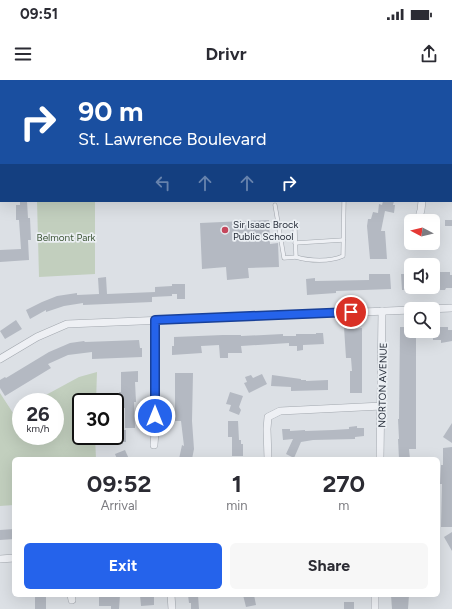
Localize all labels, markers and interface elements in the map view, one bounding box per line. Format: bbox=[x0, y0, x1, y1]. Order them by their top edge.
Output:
text: 09:51 bbox=[20, 5, 58, 23]
icon: menu bbox=[12, 43, 34, 65]
text: Drivr bbox=[206, 43, 246, 65]
icon: share bbox=[418, 43, 440, 65]
text: 90 m bbox=[78, 94, 143, 128]
icon: right bbox=[12, 96, 64, 148]
text: St. Lawrence Boulevard bbox=[78, 128, 267, 150]
icon: left bbox=[152, 172, 174, 194]
icon: ahead bbox=[194, 172, 216, 194]
icon: ahead bbox=[236, 172, 258, 194]
icon: right bbox=[278, 172, 300, 194]
north arrow bbox=[404, 214, 440, 250]
map controls bbox=[404, 214, 440, 338]
place label: Sir Isaac Brock Public School bbox=[233, 218, 298, 243]
marker: Sir Isaac Brock Public School bbox=[220, 225, 230, 235]
park label: Belmont Park bbox=[37, 231, 96, 244]
button: sound bbox=[404, 258, 440, 294]
pin bbox=[334, 295, 368, 329]
icon: arrive bbox=[340, 301, 362, 323]
button: search bbox=[404, 302, 440, 338]
street label: NORTON AVENUE bbox=[375, 342, 390, 428]
speed limit sign: 30 bbox=[72, 393, 124, 445]
position arrow bbox=[134, 395, 176, 437]
text: 26 bbox=[26, 402, 50, 426]
text: km/h bbox=[27, 422, 49, 435]
text: 09:52 bbox=[87, 469, 151, 498]
text: 1 bbox=[232, 469, 242, 498]
text: 270 bbox=[322, 469, 365, 498]
text: Arrival bbox=[101, 498, 137, 513]
text: min bbox=[226, 498, 248, 513]
text: m bbox=[338, 498, 349, 513]
button: Exit bbox=[24, 543, 222, 589]
button: Share bbox=[230, 543, 428, 589]

